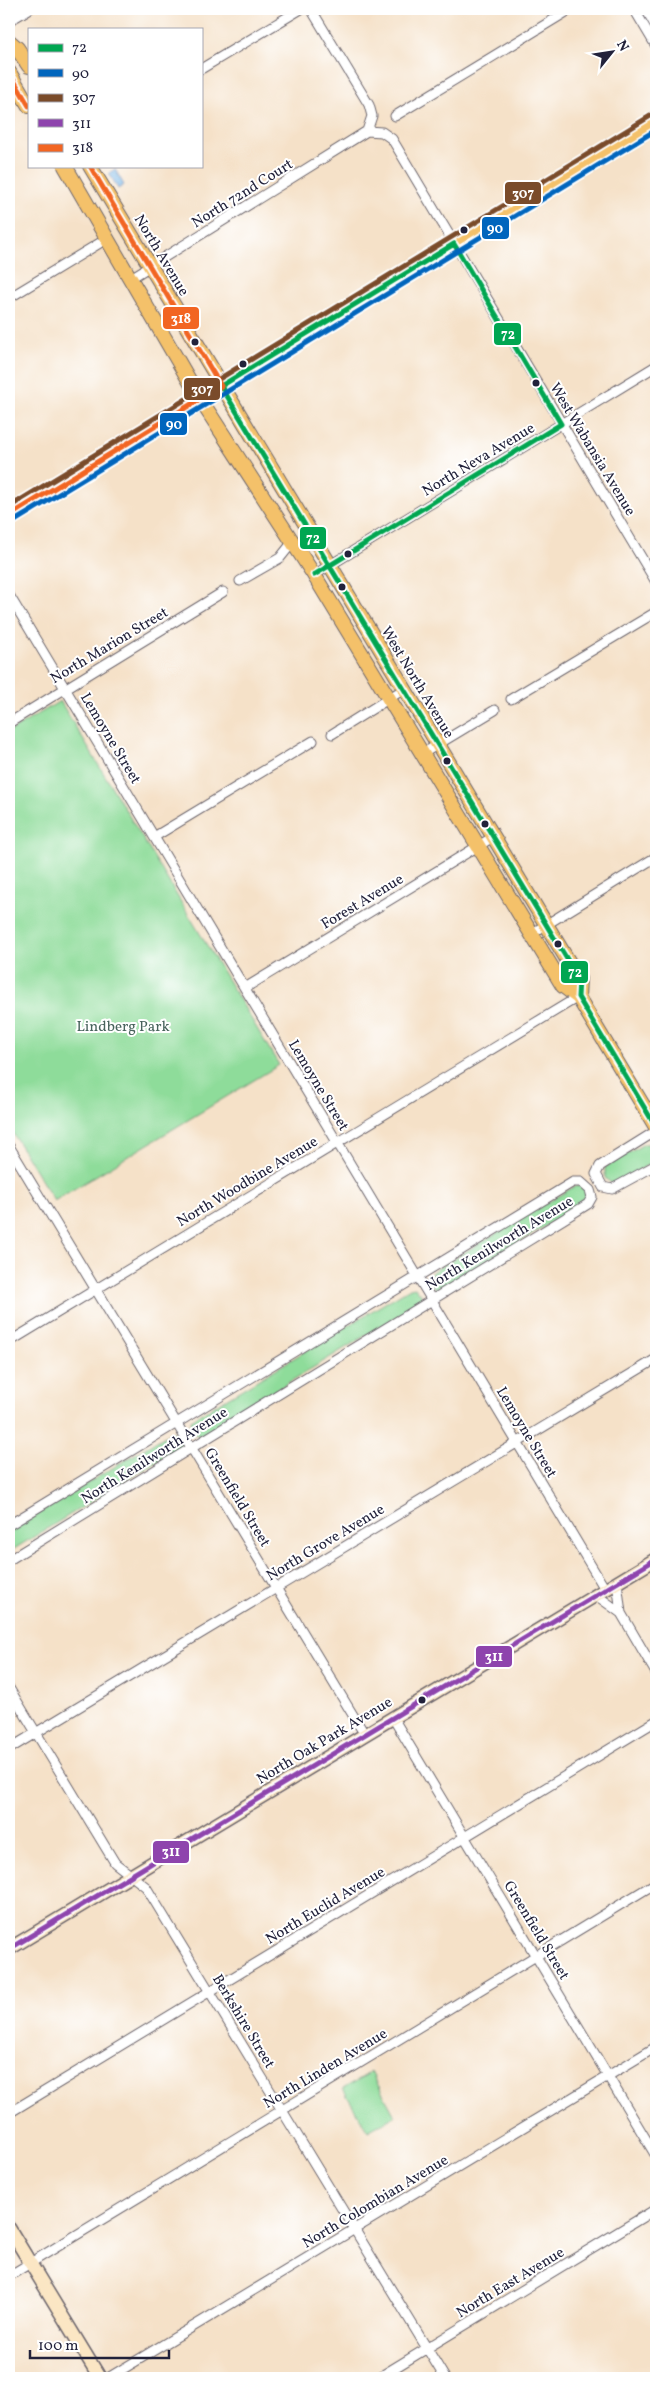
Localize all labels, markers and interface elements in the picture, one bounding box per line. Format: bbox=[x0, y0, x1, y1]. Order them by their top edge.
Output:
legend bbox=[28, 28, 202, 168]
north arrow bbox=[588, 28, 638, 78]
text: N bbox=[611, 37, 633, 55]
text: 72 bbox=[72, 38, 87, 59]
text: 90 bbox=[72, 64, 89, 85]
text: 307 bbox=[72, 88, 96, 109]
text: 311 bbox=[72, 114, 91, 135]
text: 318 bbox=[72, 138, 93, 159]
street label: North 72nd Court bbox=[188, 155, 297, 234]
line badge: 307 bbox=[504, 181, 542, 205]
text: 307 bbox=[512, 185, 534, 204]
street label: North Avenue bbox=[128, 211, 193, 300]
line badge: 90 bbox=[481, 216, 510, 240]
text: 90 bbox=[487, 220, 504, 239]
unlabelled marker bbox=[459, 225, 469, 235]
line badge: 318 bbox=[162, 306, 200, 330]
text: 318 bbox=[171, 310, 191, 329]
line badge: 72 bbox=[493, 322, 522, 346]
text: 72 bbox=[501, 326, 515, 345]
unlabelled marker bbox=[190, 337, 200, 347]
unlabelled marker bbox=[238, 359, 248, 369]
line badge: 307 bbox=[183, 377, 221, 401]
unlabelled marker bbox=[531, 378, 541, 388]
street label: West Wabansia Avenue bbox=[544, 379, 640, 520]
text: 307 bbox=[191, 381, 213, 400]
line badge: 90 bbox=[159, 412, 188, 436]
text: 90 bbox=[166, 416, 183, 435]
street label: North Neva Avenue bbox=[418, 418, 539, 502]
line badge: 72 bbox=[299, 526, 327, 550]
text: 72 bbox=[306, 530, 320, 549]
unlabelled marker bbox=[343, 549, 353, 559]
unlabelled marker bbox=[337, 582, 347, 592]
street label: North Marion Street bbox=[47, 603, 173, 690]
street label: West North Avenue bbox=[375, 623, 458, 743]
street label: Lemoyne Street bbox=[74, 689, 145, 788]
unlabelled marker bbox=[442, 756, 452, 766]
unlabelled marker bbox=[480, 819, 490, 829]
street label: Forest Avenue bbox=[318, 869, 408, 935]
unlabelled marker bbox=[553, 939, 563, 949]
line badge: 72 bbox=[560, 960, 589, 984]
text: 72 bbox=[568, 964, 582, 983]
park label: Lindberg Park bbox=[76, 1017, 170, 1038]
street label: Lemoyne Street bbox=[282, 1036, 353, 1135]
street label: North Woodbine Avenue bbox=[173, 1132, 322, 1233]
street label: North Kenilworth Avenue bbox=[422, 1192, 578, 1297]
street label: Lemoyne Street bbox=[490, 1383, 561, 1482]
street label: North Kenilworth Avenue bbox=[77, 1403, 232, 1510]
street label: Greenfield Street bbox=[199, 1444, 275, 1551]
street label: North Grove Avenue bbox=[263, 1500, 389, 1587]
line badge: 311 bbox=[475, 1645, 513, 1668]
text: 311 bbox=[485, 1648, 503, 1667]
street label: North Oak Park Avenue bbox=[253, 1692, 397, 1790]
unlabelled marker bbox=[417, 1695, 427, 1705]
line badge: 311 bbox=[152, 1840, 190, 1864]
text: 311 bbox=[162, 1843, 180, 1862]
street label: North Euclid Avenue bbox=[262, 1862, 389, 1950]
street label: Greenfield Street bbox=[498, 1877, 574, 1984]
street label: Berkshire Street bbox=[206, 1971, 279, 2073]
street label: North Linden Avenue bbox=[260, 2024, 392, 2115]
street label: North Colombian Avenue bbox=[299, 2150, 453, 2254]
street label: North East Avenue bbox=[453, 2243, 569, 2324]
scale bar bbox=[30, 2327, 169, 2359]
text: 100 m bbox=[38, 2336, 78, 2357]

